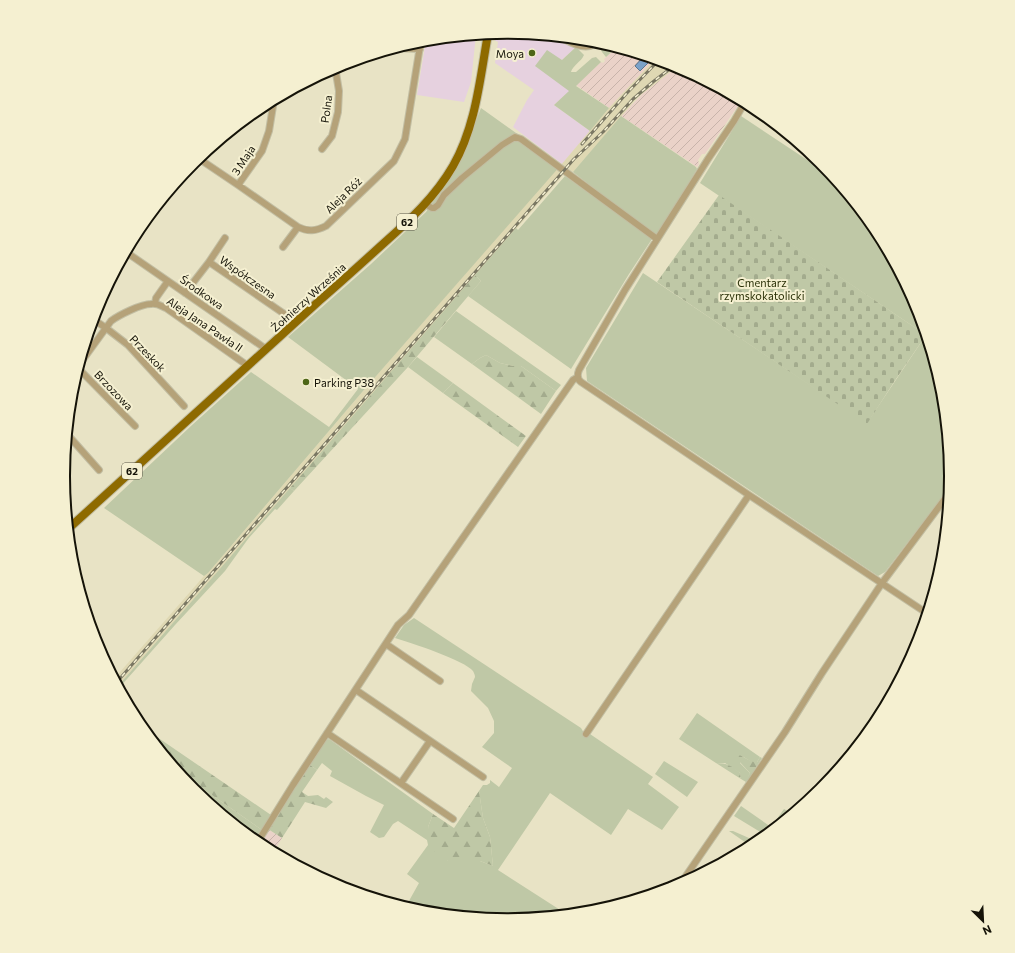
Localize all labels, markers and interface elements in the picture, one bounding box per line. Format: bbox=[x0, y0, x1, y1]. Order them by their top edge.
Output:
place label: Moya bbox=[496, 47, 524, 60]
marker: Moya bbox=[527, 48, 537, 58]
street label: Polna bbox=[318, 94, 334, 124]
street label: 3 Maja bbox=[229, 143, 257, 177]
street label: Aleja Róż bbox=[322, 174, 364, 216]
road number: 62 bbox=[397, 214, 417, 230]
street label: Współczesna bbox=[217, 253, 279, 301]
street label: Żołnierzy Września bbox=[267, 259, 348, 334]
street label: Środkowa bbox=[178, 271, 227, 312]
park label: Cmentarz rzymskokatolicki bbox=[719, 276, 805, 302]
street label: Aleja Jana Pawła II bbox=[164, 294, 245, 355]
street label: Przeskok bbox=[127, 332, 169, 374]
street label: Brzozowa bbox=[92, 368, 136, 412]
place label: Parking P38 bbox=[314, 376, 374, 389]
marker: Parking P38 bbox=[301, 377, 311, 387]
road number: 62 bbox=[122, 463, 142, 479]
north arrow bbox=[963, 901, 1003, 941]
text: N bbox=[981, 923, 994, 938]

